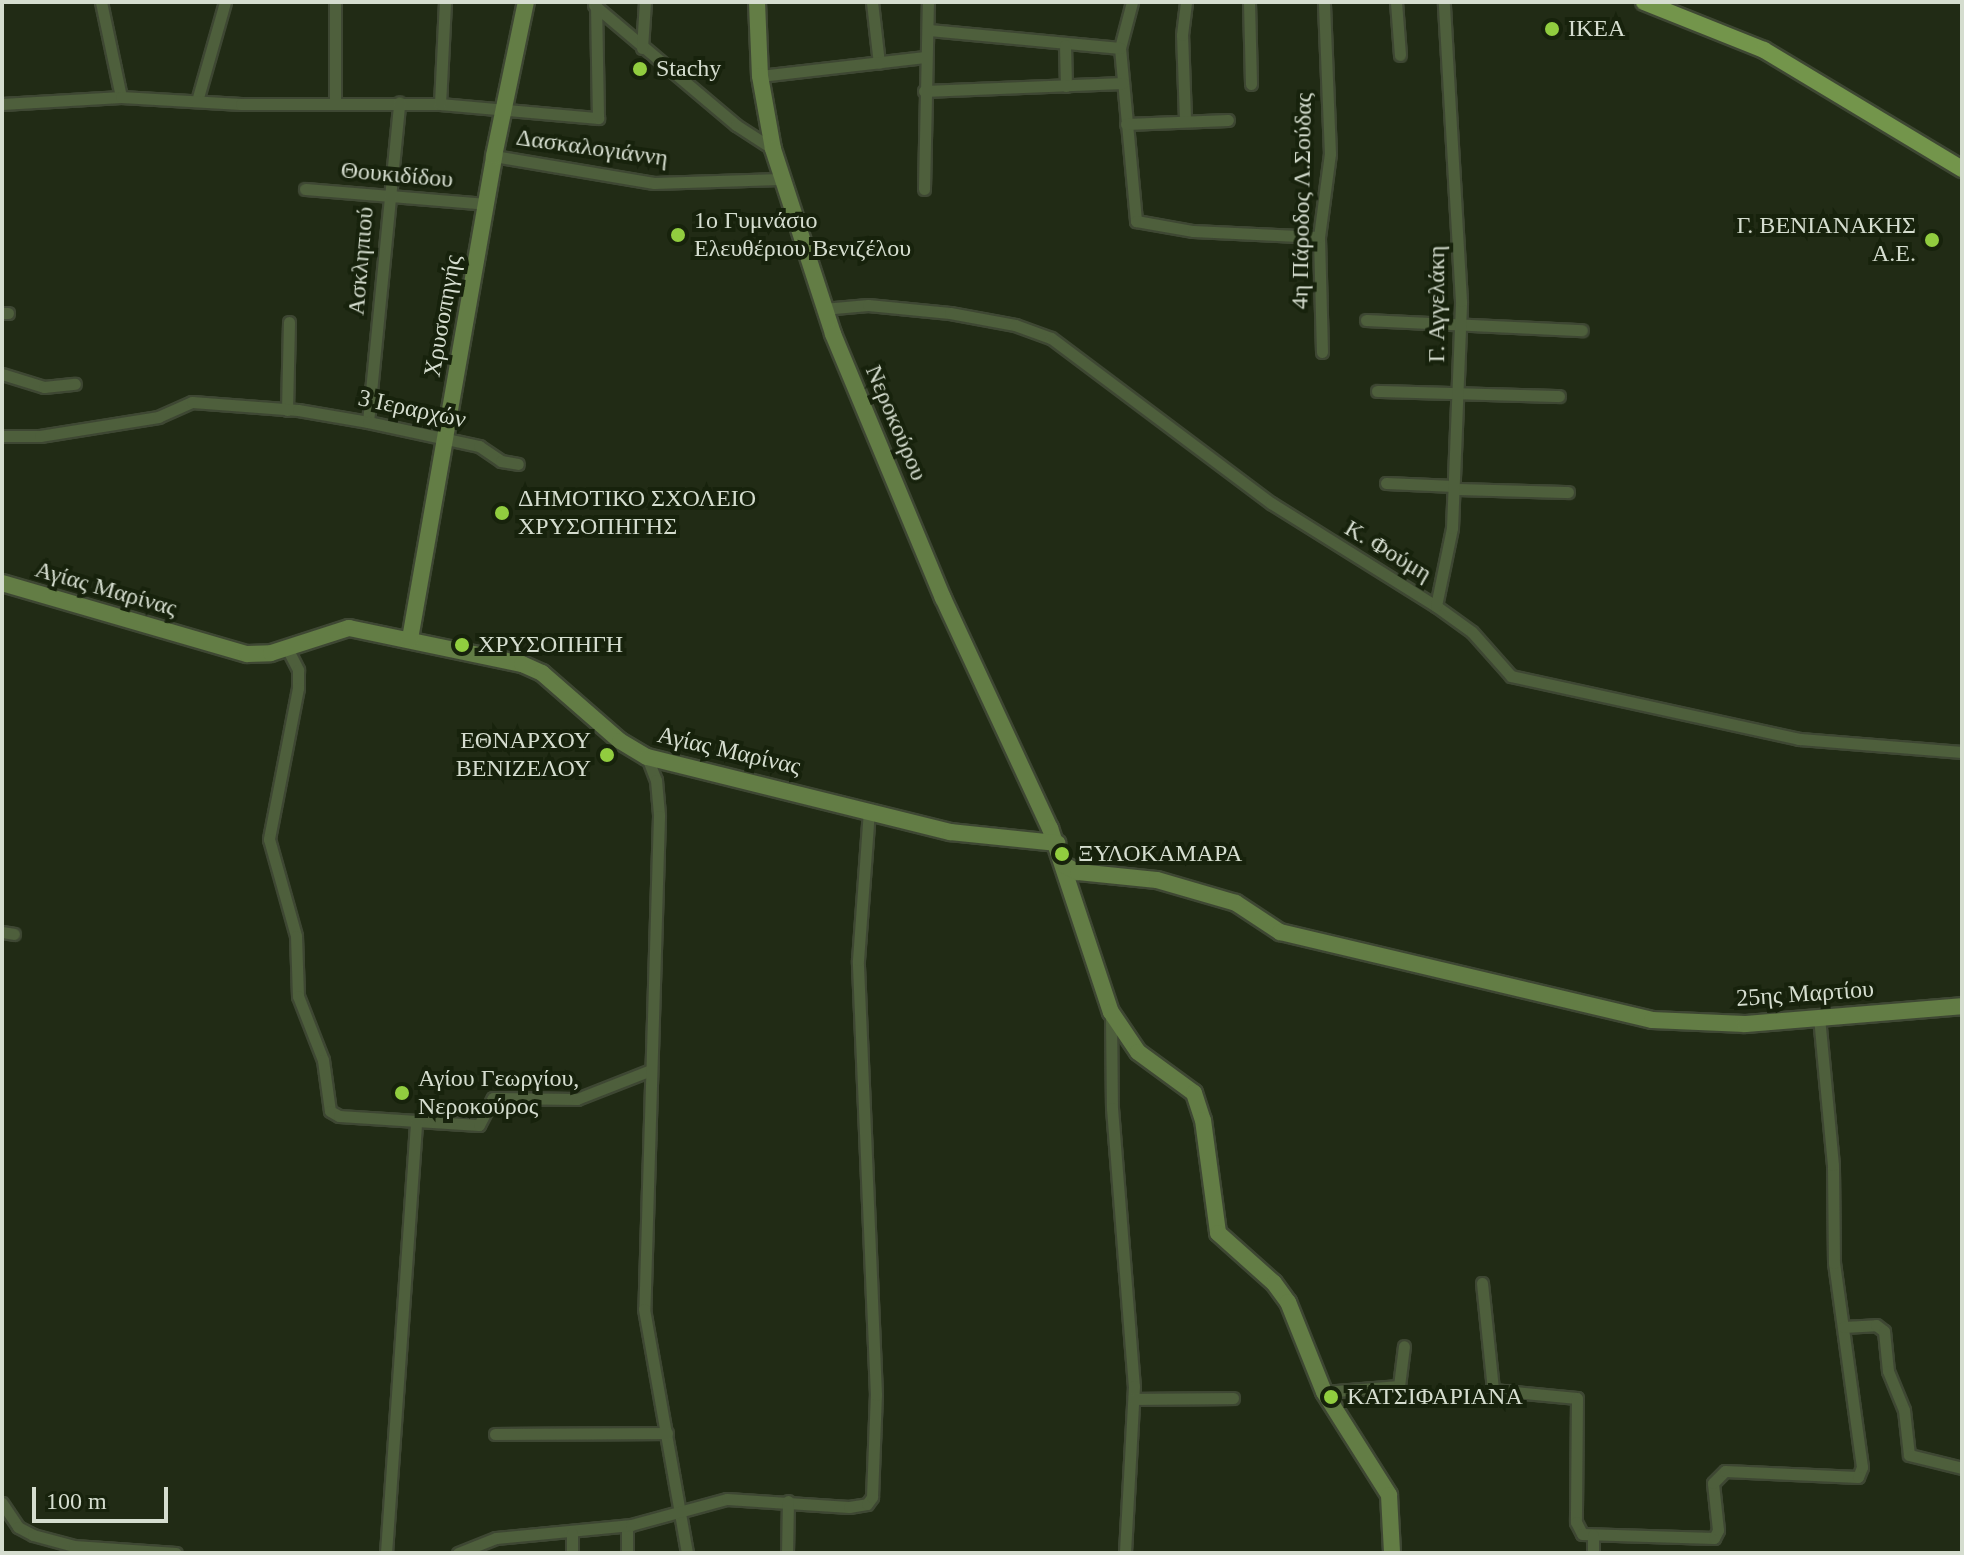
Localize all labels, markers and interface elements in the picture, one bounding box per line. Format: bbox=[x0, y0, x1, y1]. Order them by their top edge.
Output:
place label: IKEA bbox=[1568, 15, 1625, 43]
marker: IKEA bbox=[1543, 20, 1561, 38]
place label: Stachy bbox=[656, 55, 721, 83]
marker: Stachy bbox=[631, 60, 649, 78]
street label: 4η Πάροδος Λ.Σούδας bbox=[1286, 92, 1318, 310]
street label: Δασκαλογιάννη bbox=[514, 123, 670, 173]
street label: Θουκιδίδου bbox=[340, 156, 454, 194]
street label: Ασκληπιού bbox=[342, 206, 380, 316]
place label: 1ο Γυμνάσιο Ελευθέριου Βενιζέλου bbox=[694, 207, 911, 263]
place label: Γ. ΒΕΝΙΑΝΑΚΗΣ A.E. bbox=[1736, 212, 1916, 268]
marker: 1ο Γυμνάσιο Ελευθέριου Βενιζέλου bbox=[669, 226, 687, 244]
marker: Γ. ΒΕΝΙΑΝΑΚΗΣ A.E. bbox=[1923, 231, 1941, 249]
street label: Γ. Αγγελάκη bbox=[1423, 245, 1451, 363]
street label: Χρυσοπηγής bbox=[418, 253, 468, 379]
street label: Νεροκούρου bbox=[859, 361, 933, 485]
street label: 3 Ιεραρχών bbox=[356, 384, 468, 434]
place label: ΔΗΜΟΤΙΚΟ ΣΧΟΛΕΙΟ ΧΡΥΣΟΠΗΓΗΣ bbox=[518, 485, 756, 541]
marker: ΔΗΜΟΤΙΚΟ ΣΧΟΛΕΙΟ ΧΡΥΣΟΠΗΓΗΣ bbox=[493, 504, 511, 522]
street label: Κ. Φούμη bbox=[1339, 514, 1437, 588]
street label: Αγίας Μαρίνας bbox=[32, 555, 180, 623]
place label: ΧΡΥΣΟΠΗΓΗ bbox=[478, 631, 623, 659]
marker: ΧΡΥΣΟΠΗΓΗ bbox=[453, 636, 471, 654]
street label: Αγίας Μαρίνας bbox=[655, 721, 803, 781]
place label: ΕΘΝΑΡΧΟΥ ΒΕΝΙΖΕΛΟΥ bbox=[456, 727, 591, 783]
marker: ΕΘΝΑΡΧΟΥ ΒΕΝΙΖΕΛΟΥ bbox=[598, 746, 616, 764]
place label: ΞΥΛΟΚΑΜΑΡΑ bbox=[1078, 840, 1242, 868]
marker: ΞΥΛΟΚΑΜΑΡΑ bbox=[1053, 845, 1071, 863]
street label: 25ης Μαρτίου bbox=[1735, 975, 1875, 1013]
place label: Αγίου Γεωργίου, Νεροκούρος bbox=[418, 1065, 579, 1121]
marker: Αγίου Γεωργίου, Νεροκούρος bbox=[393, 1084, 411, 1102]
place label: ΚΑΤΣΙΦΑΡΙΑΝΑ bbox=[1347, 1383, 1523, 1411]
marker: ΚΑΤΣΙΦΑΡΙΑΝΑ bbox=[1322, 1388, 1340, 1406]
scale bar bbox=[36, 1471, 172, 1521]
text: 100 m bbox=[46, 1488, 107, 1514]

